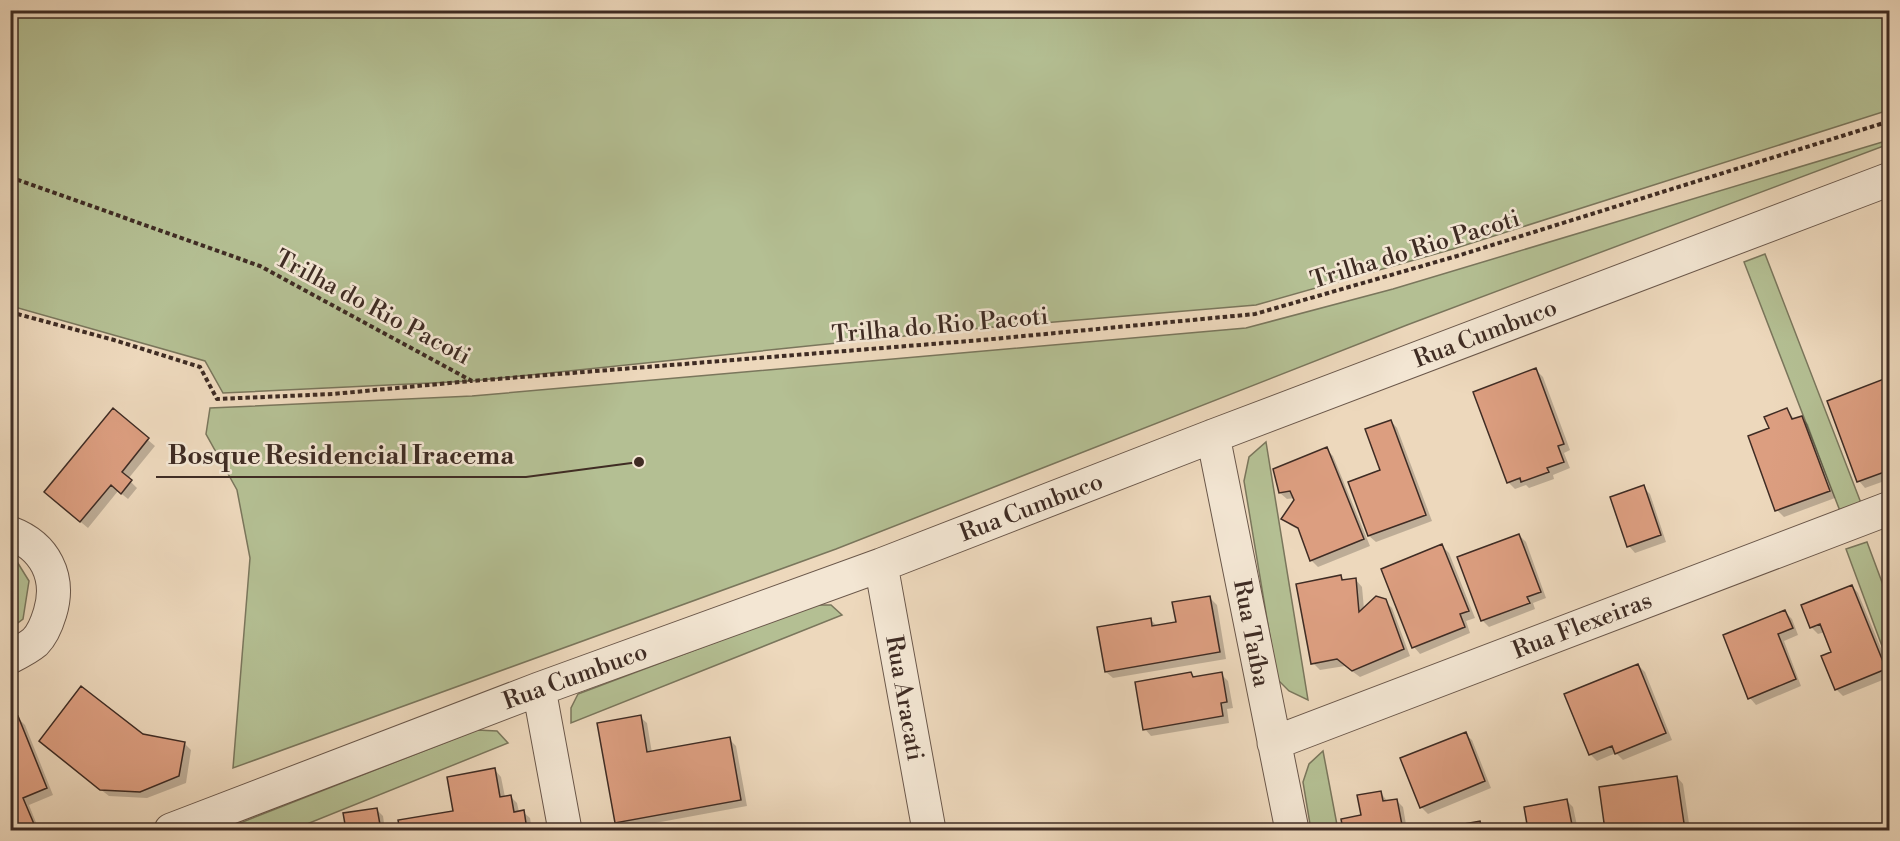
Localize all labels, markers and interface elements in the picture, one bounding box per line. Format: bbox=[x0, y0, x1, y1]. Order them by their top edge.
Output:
street label: Trilha do Rio Pacoti bbox=[1307, 204, 1524, 296]
street label: Trilha do Rio Pacoti bbox=[270, 244, 476, 372]
street label: Rua Cumbuco bbox=[1409, 293, 1561, 375]
street label: Trilha do Rio Pacoti bbox=[831, 302, 1050, 350]
callout: Bosque Residencial Iracema bbox=[156, 433, 526, 477]
text: Bosque Residencial Iracema bbox=[168, 440, 515, 472]
street label: Rua Cumbuco bbox=[955, 467, 1107, 549]
street label: Rua Taíba bbox=[1226, 577, 1276, 690]
street label: Rua Flexeiras bbox=[1508, 586, 1656, 666]
street label: Rua Aracati bbox=[878, 633, 930, 763]
street label: Rua Cumbuco bbox=[499, 637, 652, 717]

